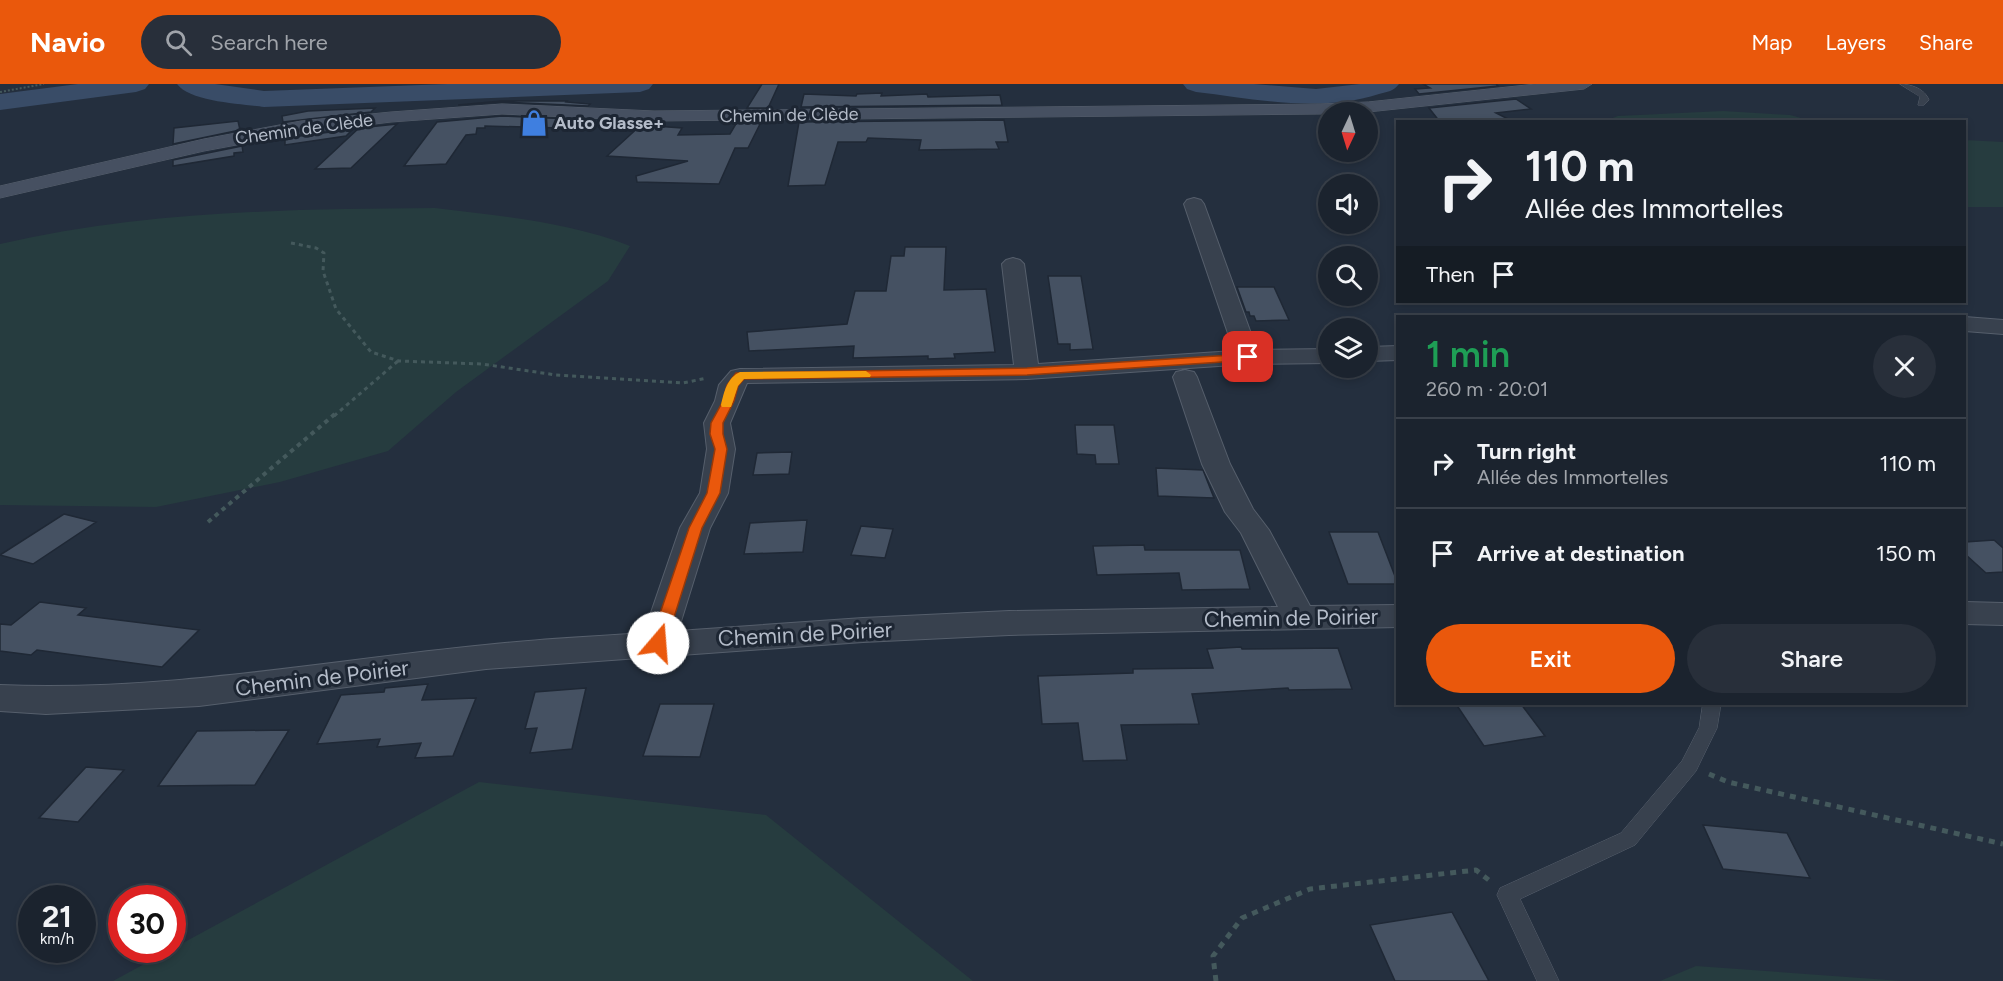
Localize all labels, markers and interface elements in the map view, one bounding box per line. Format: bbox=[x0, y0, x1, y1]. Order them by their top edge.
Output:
search box bbox=[141, 15, 561, 69]
text: Navio bbox=[30, 25, 105, 59]
icon: search bbox=[162, 26, 195, 59]
text: Search here bbox=[210, 29, 328, 56]
text: Map bbox=[1752, 30, 1792, 55]
text: Layers bbox=[1825, 30, 1886, 55]
text: Share bbox=[1919, 30, 1973, 55]
north arrow bbox=[1318, 102, 1378, 162]
map controls bbox=[1318, 102, 1378, 378]
street label: Chemin de Clède bbox=[719, 103, 859, 127]
street label: Chemin de Clède bbox=[234, 108, 374, 150]
shop icon: Auto Glasse+ bbox=[519, 108, 549, 138]
place label: Auto Glasse+ bbox=[554, 112, 664, 134]
text: 110 m bbox=[1525, 141, 1634, 192]
icon: right bbox=[1426, 144, 1504, 222]
button: sound bbox=[1318, 174, 1378, 234]
text: Allée des Immortelles bbox=[1525, 192, 1783, 225]
button: search bbox=[1318, 246, 1378, 306]
icon: arrive bbox=[1487, 258, 1520, 291]
text: Then bbox=[1426, 261, 1475, 288]
button: layers bbox=[1318, 318, 1378, 378]
pin bbox=[1222, 331, 1273, 382]
text: 1 min bbox=[1426, 333, 1510, 376]
button: close bbox=[1873, 335, 1936, 398]
icon: arrive bbox=[1231, 340, 1264, 373]
text: 260 m · 20:01 bbox=[1426, 377, 1548, 401]
text: Turn right bbox=[1477, 438, 1576, 465]
icon: right bbox=[1426, 447, 1459, 480]
text: 110 m bbox=[1880, 450, 1936, 477]
text: Allée des Immortelles bbox=[1477, 465, 1668, 489]
icon: arrive bbox=[1426, 537, 1459, 570]
text: Arrive at destination bbox=[1477, 540, 1685, 567]
text: 150 m bbox=[1876, 540, 1936, 567]
street label: Chemin de Poirier bbox=[1204, 603, 1379, 633]
position arrow bbox=[626, 611, 690, 675]
street label: Chemin de Poirier bbox=[717, 616, 893, 652]
button: Exit bbox=[1426, 624, 1675, 693]
button: Share bbox=[1687, 624, 1936, 693]
street label: Chemin de Poirier bbox=[234, 654, 411, 702]
speed limit sign: 30 bbox=[108, 885, 186, 963]
text: 21 bbox=[42, 898, 72, 935]
text: km/h bbox=[40, 930, 74, 948]

